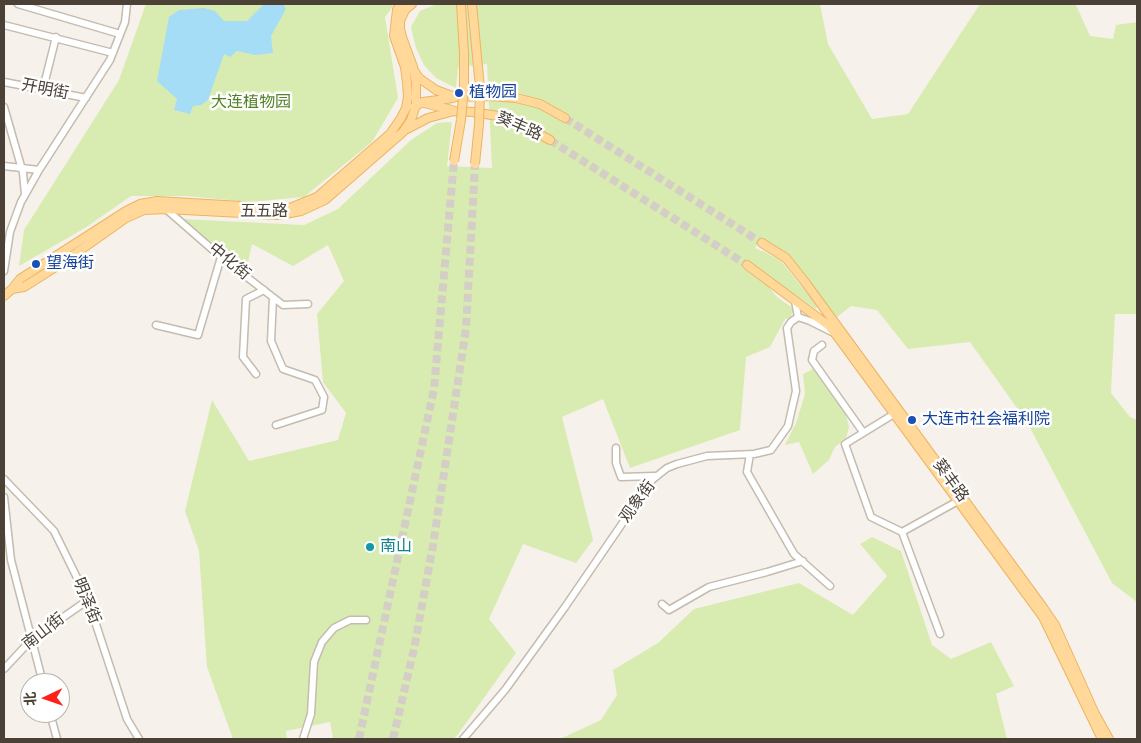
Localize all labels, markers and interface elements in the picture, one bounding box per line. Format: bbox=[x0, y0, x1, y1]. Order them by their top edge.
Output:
street label: 开明街 bbox=[20, 76, 70, 104]
place label: 植物园 bbox=[469, 83, 517, 103]
marker: 植物园 bbox=[453, 87, 465, 99]
park label: 大连植物园 bbox=[211, 93, 291, 113]
street label: 葵丰路 bbox=[493, 109, 545, 145]
street label: 五五路 bbox=[240, 202, 288, 222]
street label: 中化街 bbox=[204, 239, 254, 285]
place label: 望海街 bbox=[46, 254, 94, 274]
marker: 望海街 bbox=[30, 258, 42, 270]
place label: 大连市社会福利院 bbox=[922, 410, 1050, 430]
marker: 大连市社会福利院 bbox=[906, 414, 918, 426]
street label: 葵丰路 bbox=[928, 456, 972, 506]
street label: 观象街 bbox=[616, 477, 660, 527]
place label: 南山 bbox=[380, 537, 412, 557]
marker: 南山 bbox=[364, 541, 376, 553]
street label: 明泽街 bbox=[68, 575, 104, 627]
street label: 南山街 bbox=[19, 610, 69, 654]
north arrow bbox=[20, 673, 70, 723]
text: 北 bbox=[22, 691, 39, 706]

